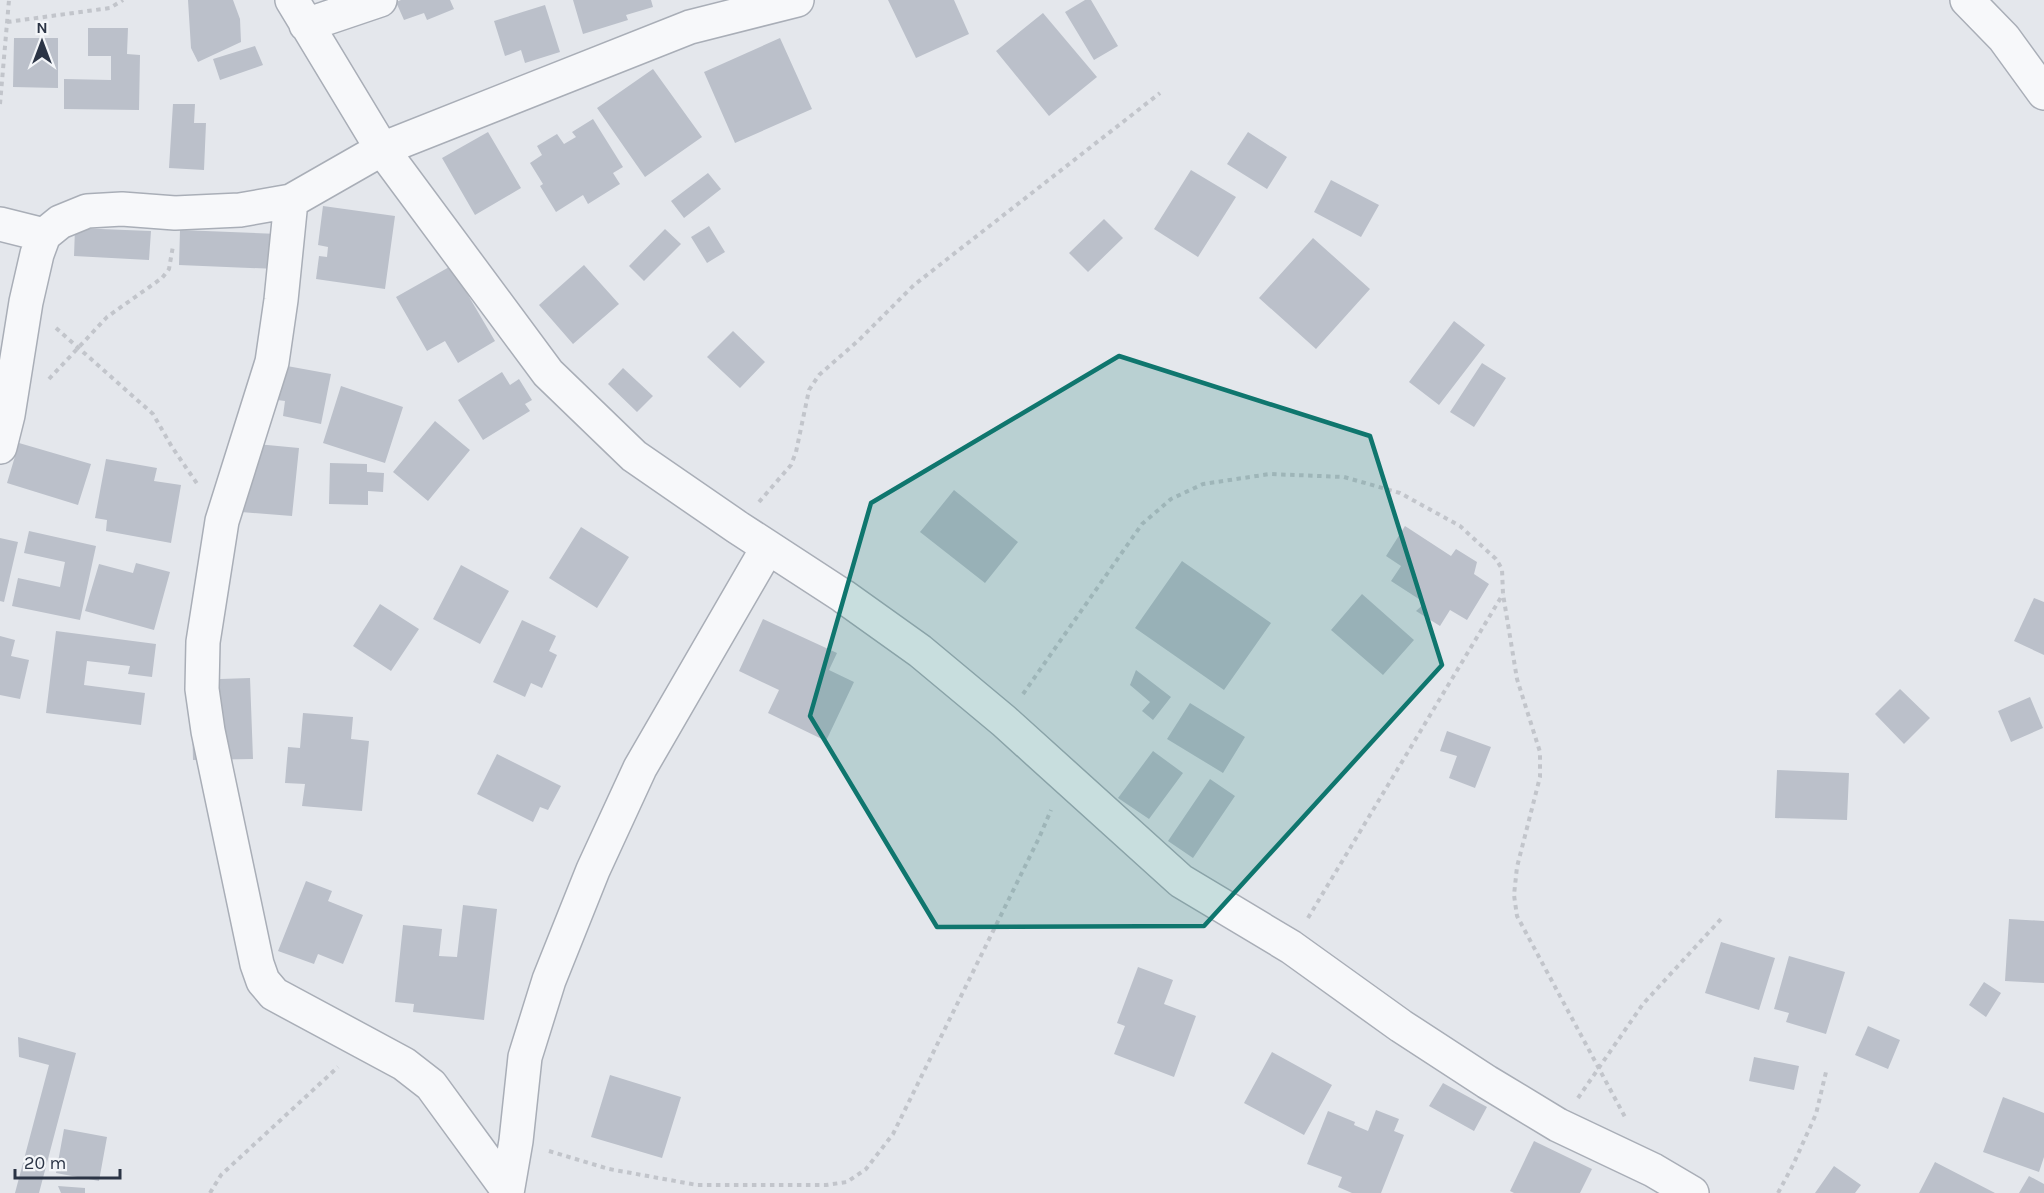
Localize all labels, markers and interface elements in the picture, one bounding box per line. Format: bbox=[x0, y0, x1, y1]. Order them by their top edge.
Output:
north arrow bbox=[12, 12, 72, 72]
text: N bbox=[36, 18, 48, 37]
scale bar bbox=[15, 1142, 120, 1180]
text: 20 m bbox=[24, 1152, 66, 1174]

